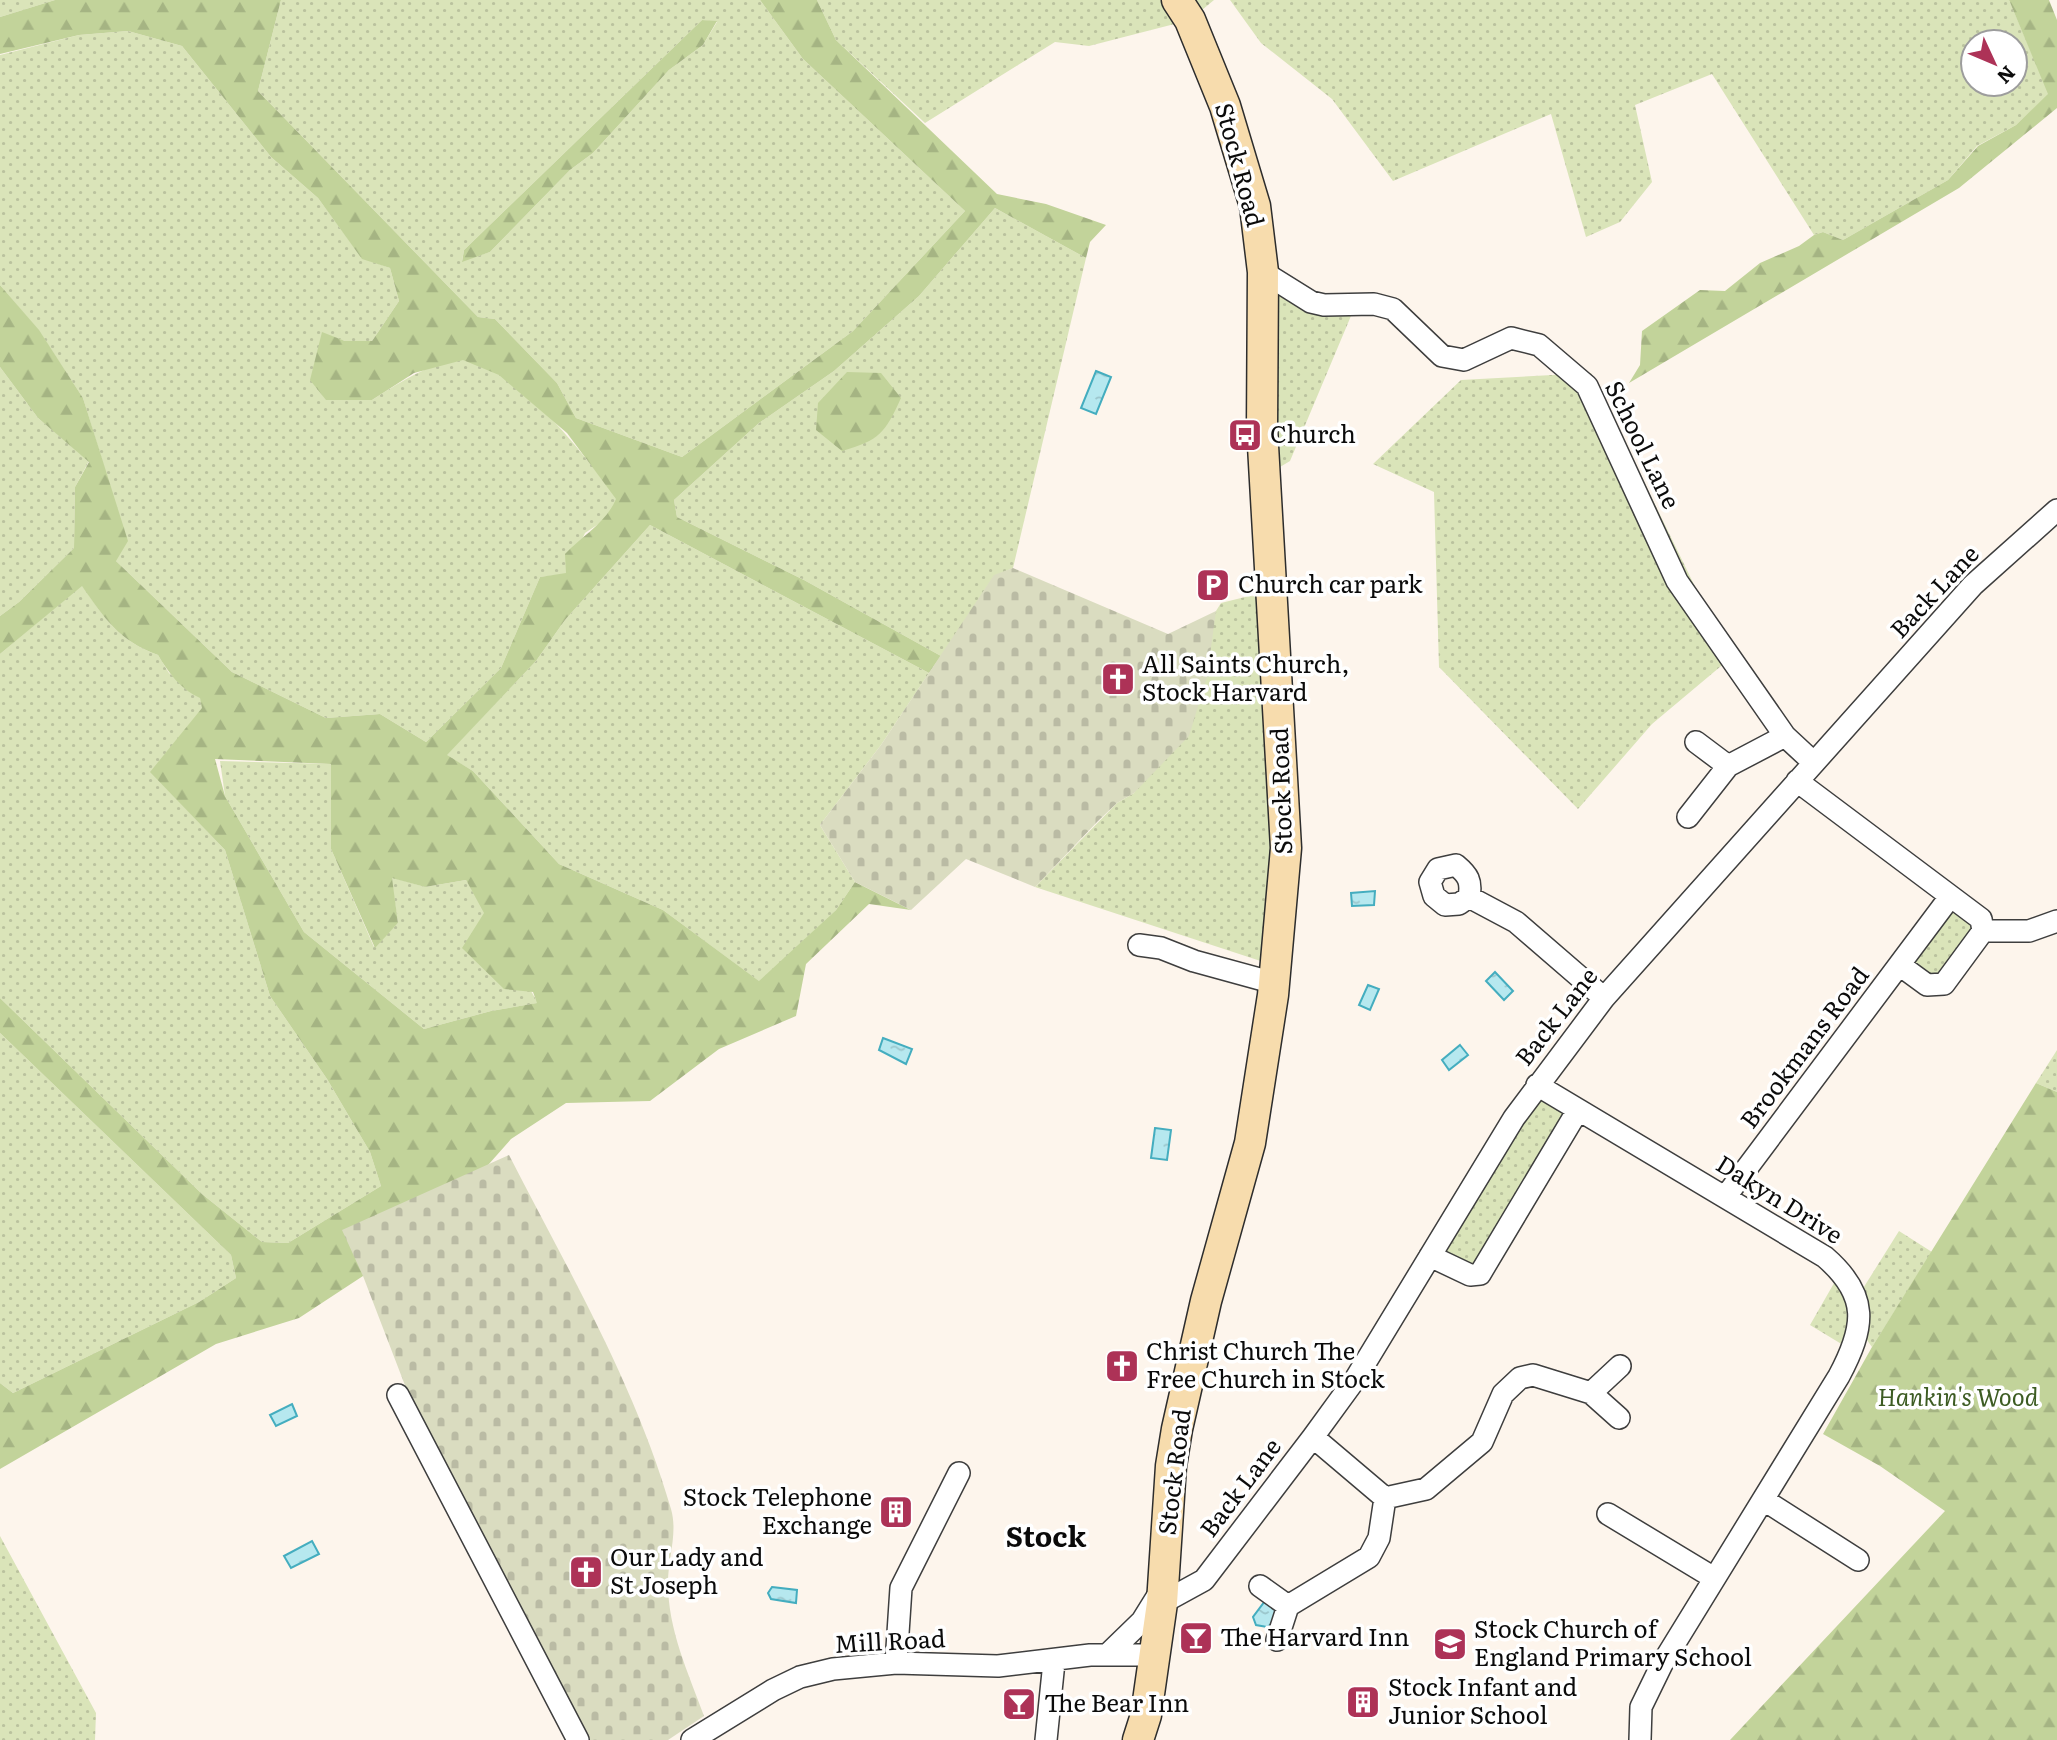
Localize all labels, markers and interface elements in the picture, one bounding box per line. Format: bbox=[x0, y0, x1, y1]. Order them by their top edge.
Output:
north arrow bbox=[1959, 28, 2029, 98]
text: N bbox=[1991, 60, 2023, 91]
street label: Stock Road bbox=[1208, 98, 1275, 231]
street label: School Lane bbox=[1598, 374, 1690, 514]
place label: Church bbox=[1270, 415, 1356, 450]
bus stop icon: Church bbox=[1226, 416, 1264, 454]
street label: Back Lane bbox=[1881, 536, 1986, 645]
place label: Church car park bbox=[1238, 565, 1423, 600]
parking icon: Church car park bbox=[1194, 566, 1232, 604]
place label: All Saints Church, Stock Harvard bbox=[1142, 645, 1349, 708]
church icon: All Saints Church, Stock Harvard bbox=[1099, 660, 1137, 698]
street label: Stock Road bbox=[1260, 727, 1299, 855]
street label: Brookmans Road bbox=[1730, 958, 1876, 1135]
street label: Back Lane bbox=[1506, 959, 1605, 1072]
street label: Dakyn Drive bbox=[1710, 1145, 1850, 1251]
place label: Christ Church The Free Church in Stock bbox=[1146, 1332, 1385, 1395]
church icon: Christ Church The Free Church in Stock bbox=[1103, 1347, 1141, 1385]
park label: Hankin's Wood bbox=[1878, 1378, 2039, 1413]
street label: Stock Road bbox=[1147, 1406, 1198, 1537]
street label: Back Lane bbox=[1190, 1430, 1288, 1543]
place label: Stock Telephone Exchange bbox=[683, 1478, 872, 1541]
building icon: Stock Telephone Exchange bbox=[877, 1493, 915, 1531]
district label: Stock bbox=[1006, 1514, 1086, 1556]
place label: Our Lady and St Joseph bbox=[610, 1538, 764, 1601]
church icon: Our Lady and St Joseph bbox=[567, 1553, 605, 1591]
place label: Stock Church of England Primary School bbox=[1474, 1610, 1752, 1673]
place label: The Harvard Inn bbox=[1220, 1618, 1410, 1653]
street label: Mill Road bbox=[834, 1619, 946, 1660]
bar icon: The Harvard Inn bbox=[1177, 1619, 1215, 1657]
school or university icon: Stock Church of England Primary School bbox=[1431, 1625, 1469, 1663]
place label: Stock Infant and Junior School bbox=[1388, 1668, 1578, 1731]
building icon: Stock Infant and Junior School bbox=[1344, 1683, 1382, 1721]
place label: The Bear Inn bbox=[1044, 1684, 1189, 1719]
bar icon: The Bear Inn bbox=[1000, 1685, 1038, 1723]

